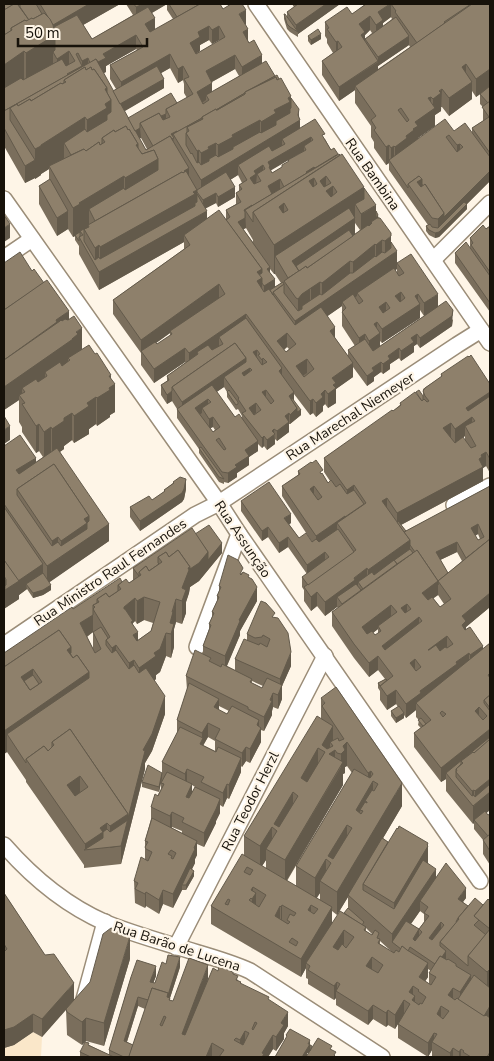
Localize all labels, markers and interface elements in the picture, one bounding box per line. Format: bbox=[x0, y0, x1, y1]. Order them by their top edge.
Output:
scale bar bbox=[18, 15, 146, 47]
text: 50 m bbox=[25, 23, 60, 43]
street label: Rua Bambina bbox=[341, 134, 404, 214]
street label: Rua Marechal Niemeyer bbox=[282, 368, 418, 465]
street label: Rua Assunção bbox=[210, 497, 276, 582]
street label: Rua Ministro Raul Fernandes bbox=[30, 514, 191, 631]
street label: Rua Teodor Herzl bbox=[217, 748, 284, 854]
street label: Rua Barão de Lucena bbox=[111, 917, 243, 976]

